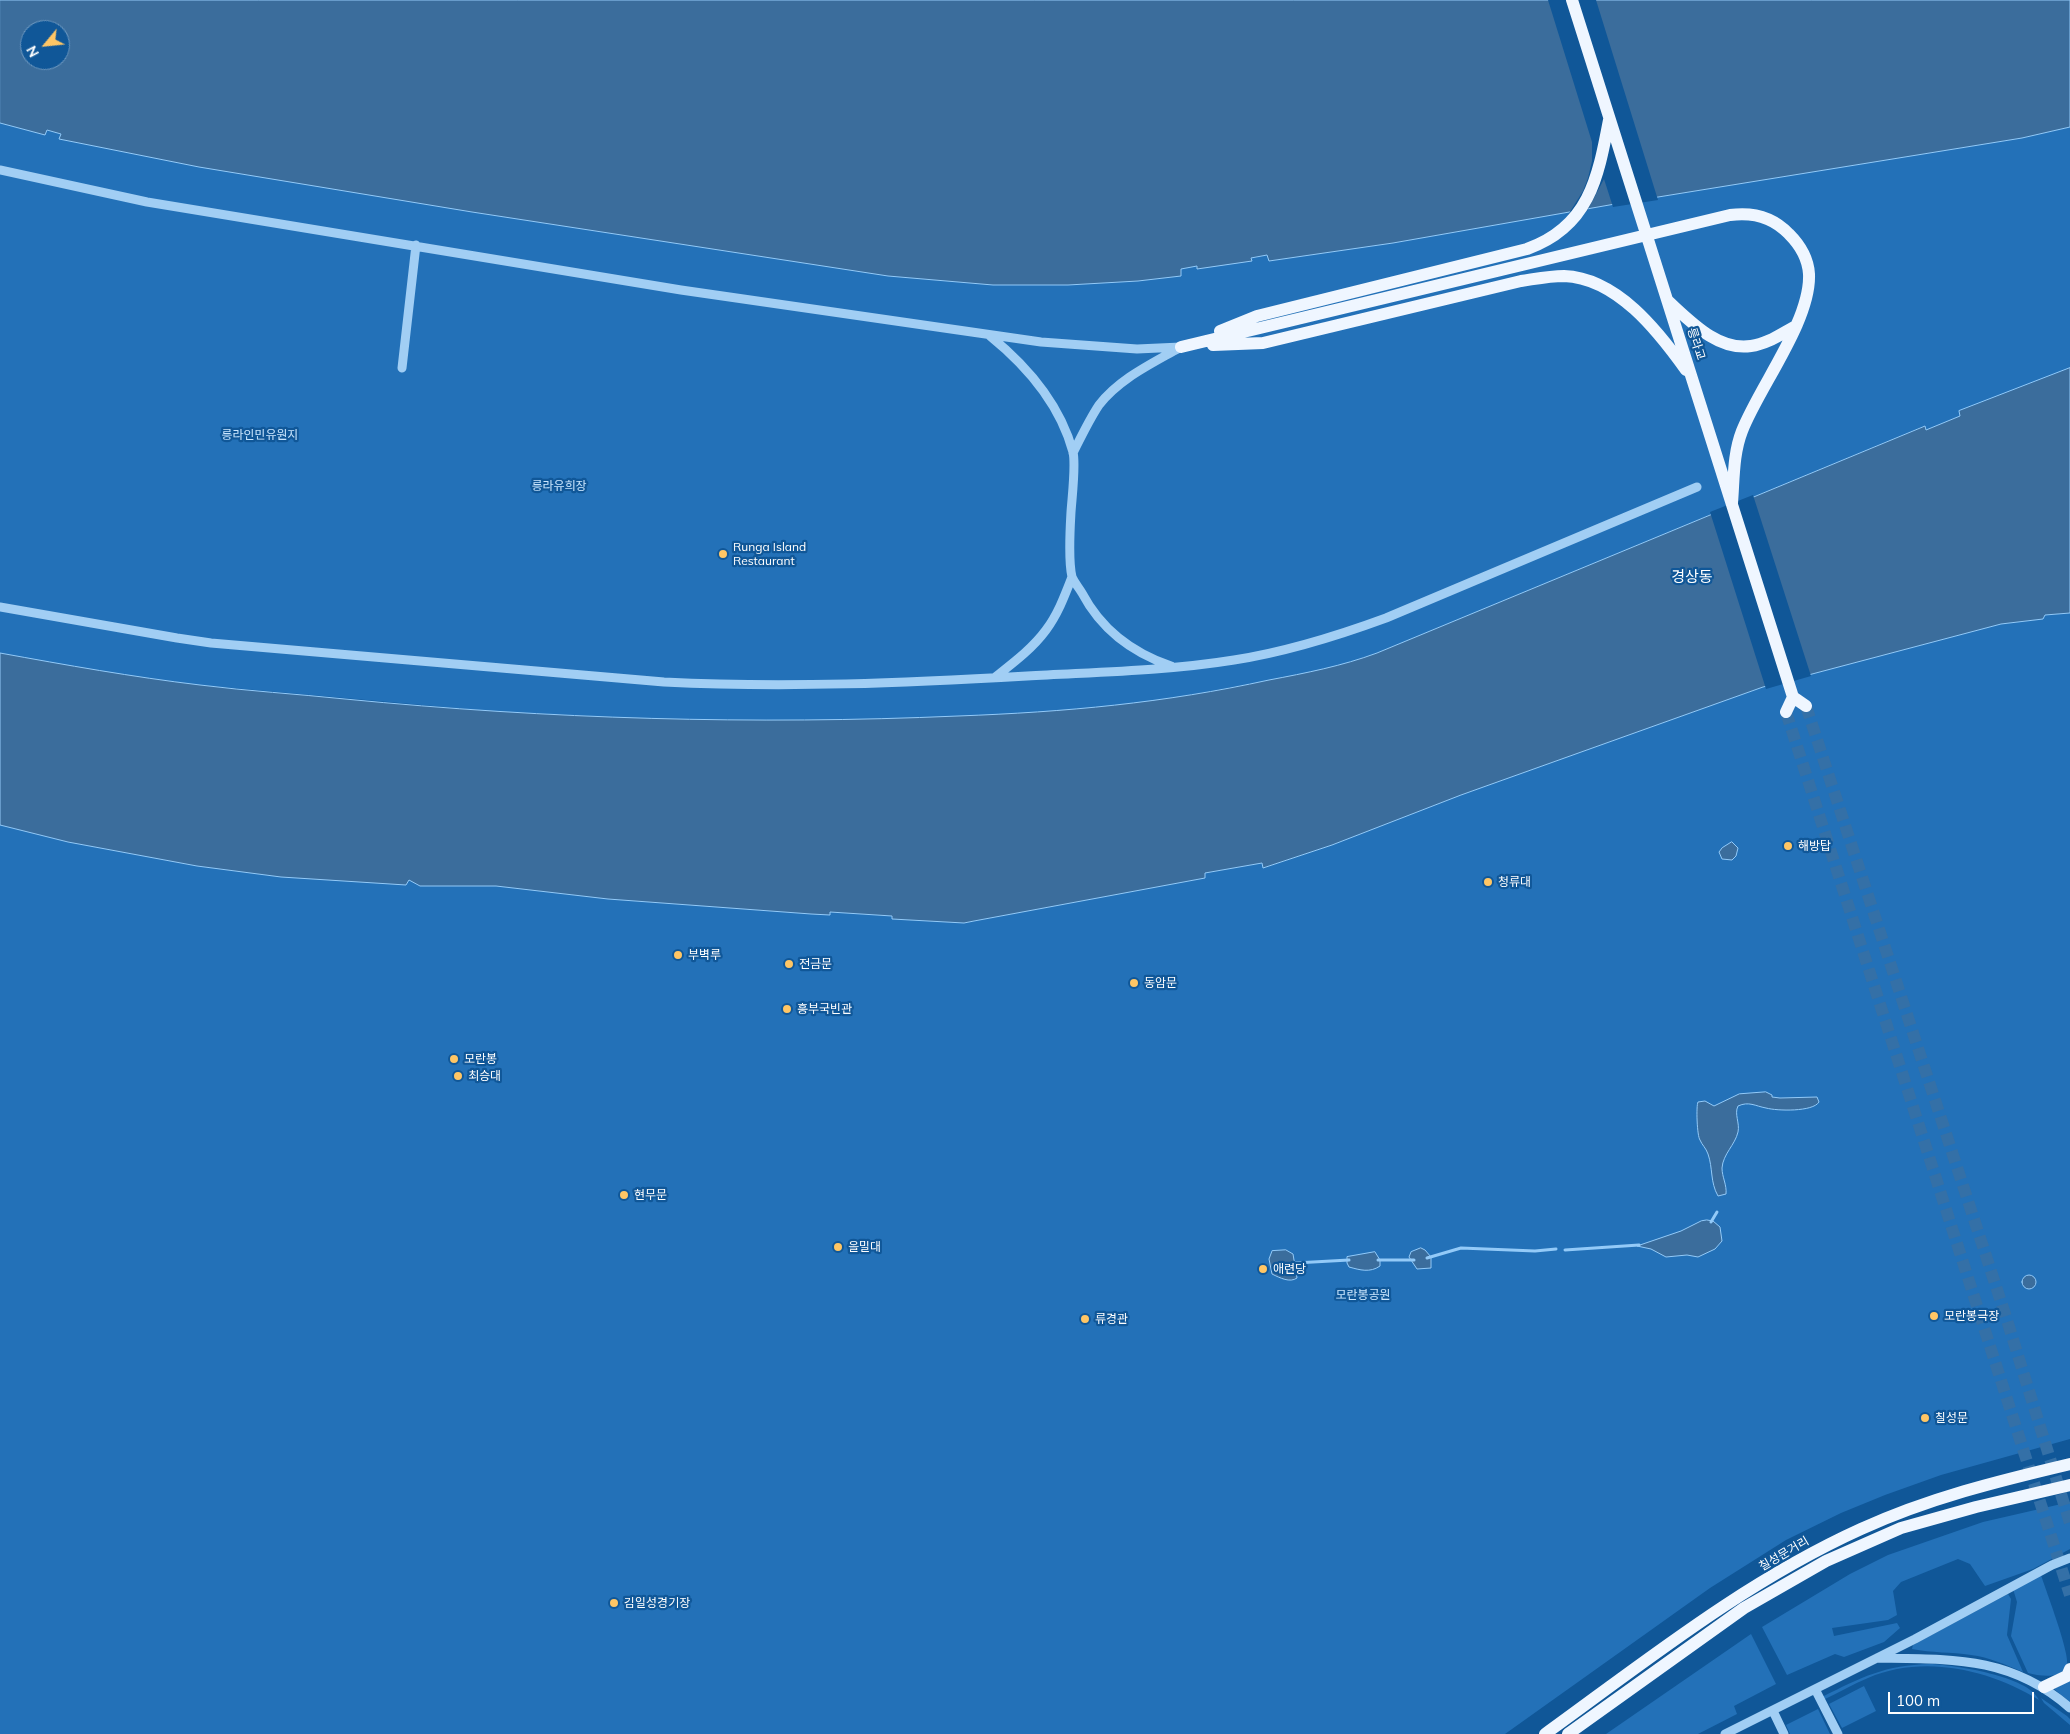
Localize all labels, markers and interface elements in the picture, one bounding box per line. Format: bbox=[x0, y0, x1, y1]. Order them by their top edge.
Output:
north arrow bbox=[20, 20, 70, 70]
text: N bbox=[22, 43, 43, 60]
street label: 릉라교 bbox=[1684, 326, 1708, 362]
park label: 릉라인민유원지 bbox=[221, 428, 299, 442]
park label: 릉라유희장 bbox=[531, 479, 587, 493]
place label: Runga Island Restaurant bbox=[733, 540, 806, 568]
marker: Runga Island Restaurant bbox=[717, 548, 729, 560]
district label: 경상동 bbox=[1671, 568, 1713, 586]
place label: 해방탑 bbox=[1798, 839, 1831, 853]
marker: 해방탑 bbox=[1782, 840, 1794, 852]
place label: 청류대 bbox=[1498, 875, 1531, 889]
marker: 청류대 bbox=[1482, 876, 1494, 888]
place label: 부벽루 bbox=[688, 948, 721, 962]
marker: 부벽루 bbox=[672, 949, 684, 961]
place label: 전금문 bbox=[799, 957, 832, 971]
marker: 전금문 bbox=[783, 958, 795, 970]
place label: 동암문 bbox=[1144, 976, 1177, 990]
marker: 동암문 bbox=[1128, 977, 1140, 989]
place label: 흥부국빈관 bbox=[797, 1002, 852, 1016]
marker: 흥부국빈관 bbox=[781, 1003, 793, 1015]
place label: 모란봉 bbox=[464, 1052, 497, 1066]
marker: 모란봉 bbox=[448, 1053, 460, 1065]
place label: 최승대 bbox=[468, 1069, 501, 1083]
marker: 최승대 bbox=[452, 1070, 464, 1082]
place label: 현무문 bbox=[634, 1188, 667, 1202]
marker: 현무문 bbox=[618, 1189, 630, 1201]
place label: 을밀대 bbox=[848, 1240, 881, 1254]
marker: 을밀대 bbox=[832, 1241, 844, 1253]
place label: 애련당 bbox=[1273, 1262, 1306, 1276]
marker: 애련당 bbox=[1257, 1263, 1269, 1275]
park label: 모란봉공원 bbox=[1335, 1288, 1391, 1302]
place label: 모란봉극장 bbox=[1944, 1309, 1999, 1323]
marker: 모란봉극장 bbox=[1928, 1310, 1940, 1322]
place label: 류경관 bbox=[1095, 1312, 1128, 1326]
marker: 류경관 bbox=[1079, 1313, 1091, 1325]
place label: 칠성문 bbox=[1935, 1411, 1968, 1425]
marker: 칠성문 bbox=[1919, 1412, 1931, 1424]
street label: 칠성문거리 bbox=[1756, 1534, 1812, 1574]
place label: 김일성경기장 bbox=[624, 1596, 690, 1610]
marker: 김일성경기장 bbox=[608, 1597, 620, 1609]
scale bar bbox=[1890, 1682, 2036, 1714]
text: 100 m bbox=[1896, 1691, 1940, 1710]

